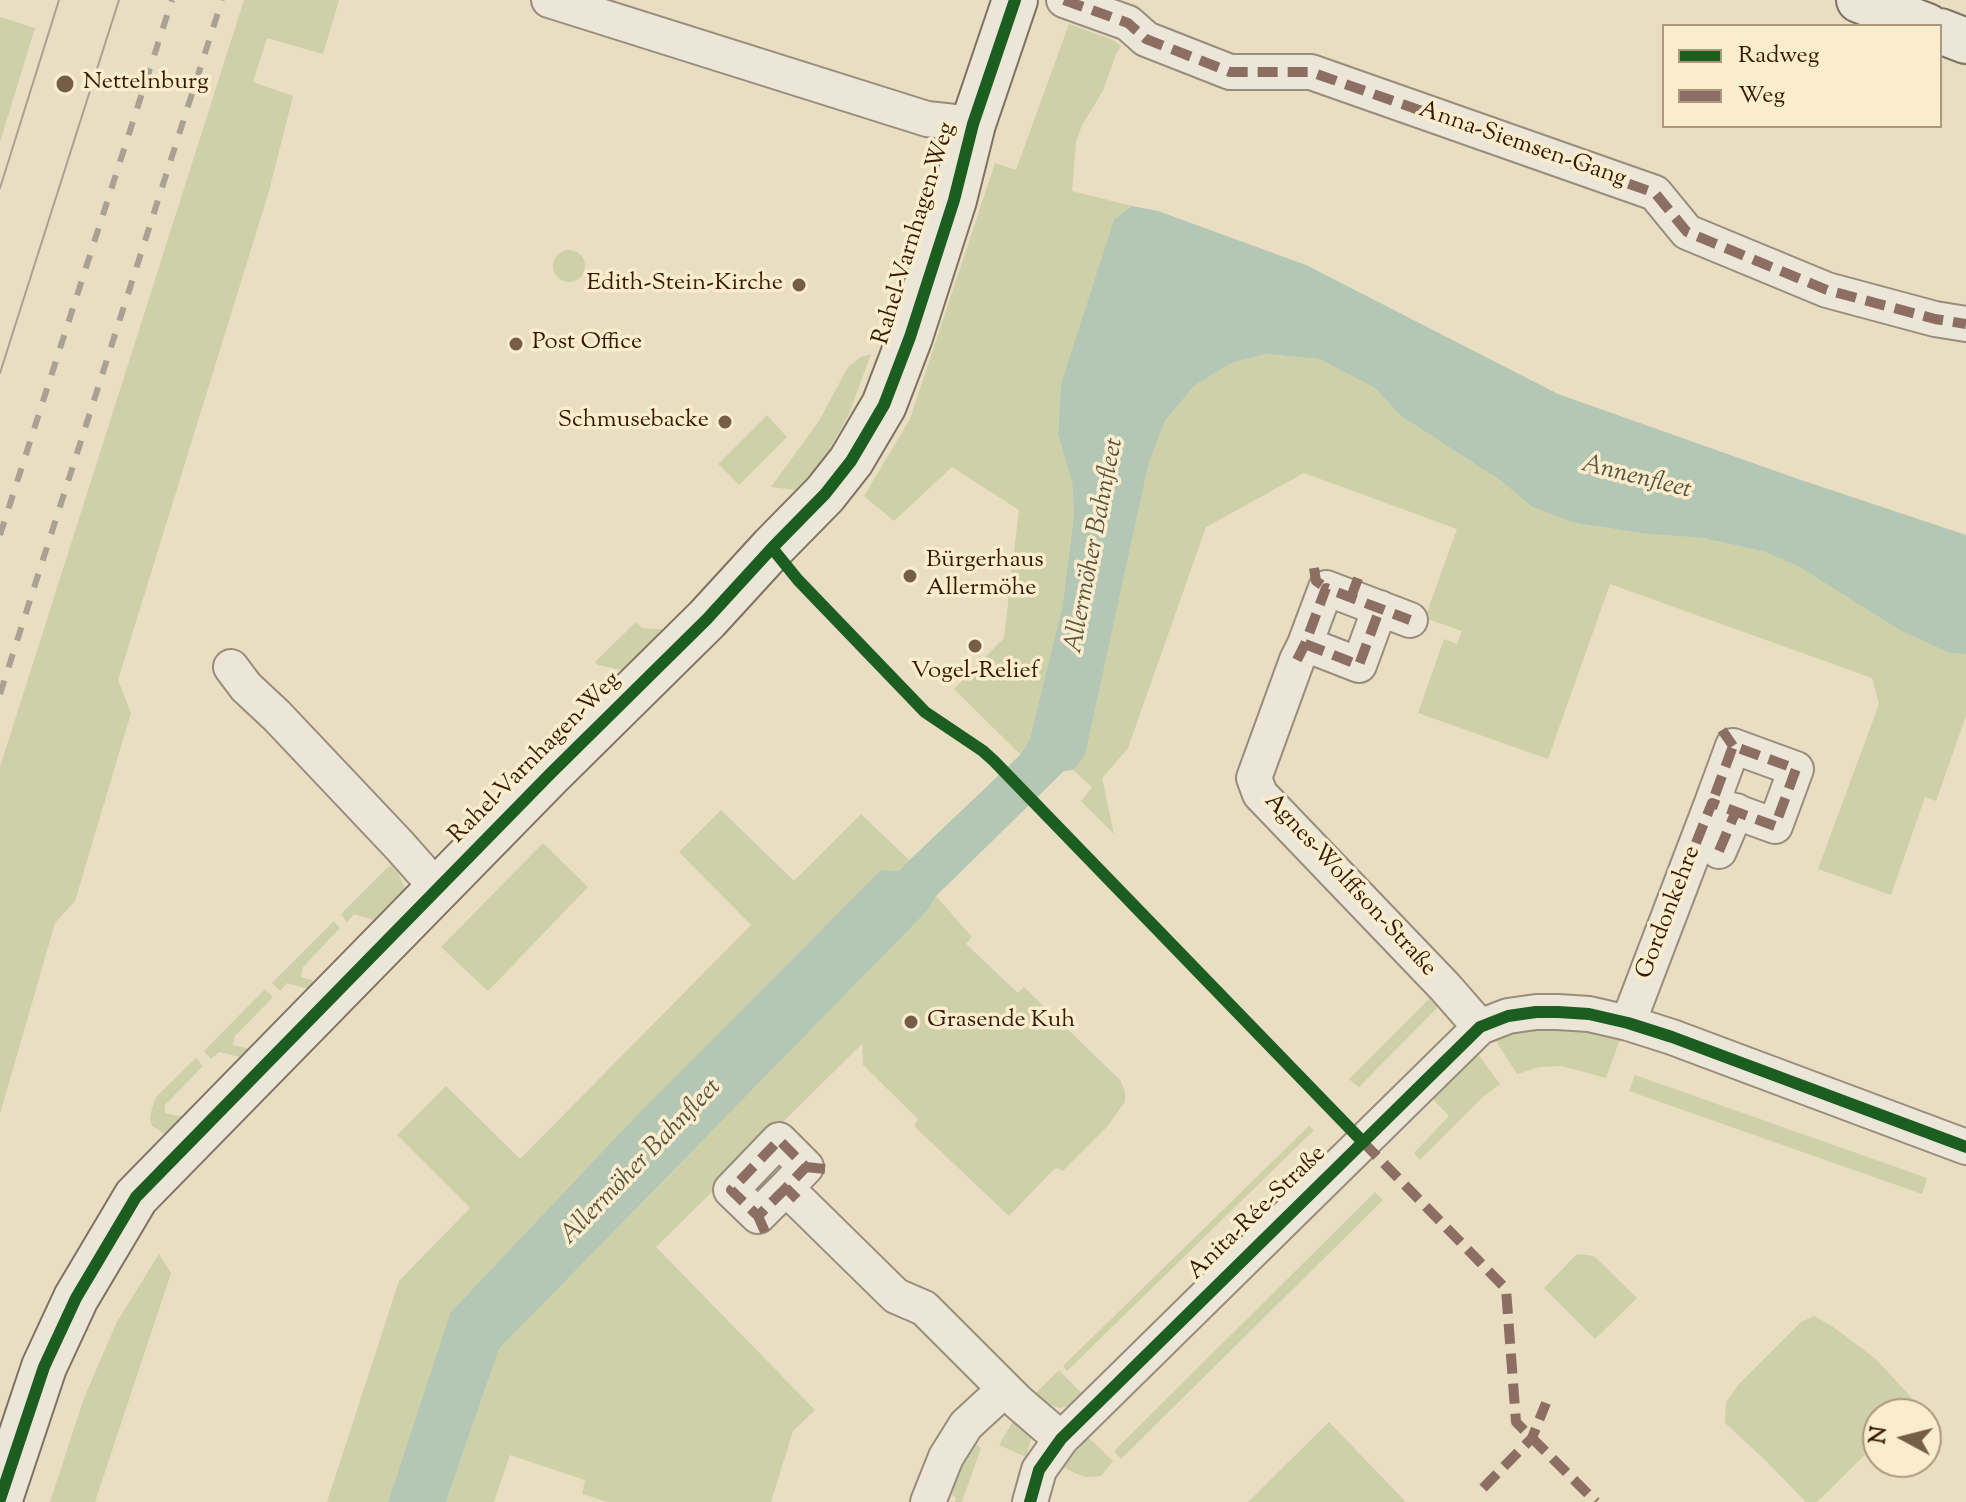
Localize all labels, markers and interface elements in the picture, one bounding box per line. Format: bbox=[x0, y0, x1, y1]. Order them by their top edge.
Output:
legend bbox=[1662, 24, 1942, 128]
text: Radweg bbox=[1738, 39, 1819, 73]
place label: Nettelnburg bbox=[83, 70, 209, 98]
marker: Nettelnburg bbox=[54, 73, 76, 95]
text: Weg bbox=[1738, 79, 1785, 113]
street label: Anna-Siemsen-Gang bbox=[1414, 97, 1630, 195]
street label: Rahel-Varnhagen-Weg bbox=[868, 119, 964, 349]
place label: Edith-Stein-Kirche bbox=[587, 271, 783, 299]
marker: Edith-Stein-Kirche bbox=[790, 276, 808, 294]
place label: Post Office bbox=[532, 330, 642, 358]
marker: Post Office bbox=[507, 335, 525, 353]
place label: Schmusebacke bbox=[558, 408, 709, 436]
marker: Schmusebacke bbox=[716, 413, 734, 431]
water label: Allermöher Bahnfleet bbox=[1060, 436, 1132, 656]
water label: Annenfleet bbox=[1578, 450, 1694, 508]
place label: Bürgerhaus Allermöhe bbox=[926, 548, 1044, 604]
marker: Bürgerhaus Allermöhe bbox=[901, 567, 919, 585]
marker: Vogel-Relief bbox=[966, 637, 984, 655]
place label: Vogel-Relief bbox=[911, 659, 1039, 687]
street label: Rahel-Varnhagen-Weg bbox=[444, 667, 628, 851]
street label: Agnes-Wolffson-Straße bbox=[1257, 788, 1441, 984]
street label: Gordonkehre bbox=[1631, 842, 1709, 984]
place label: Grasende Kuh bbox=[927, 1008, 1075, 1036]
marker: Grasende Kuh bbox=[902, 1013, 920, 1031]
water label: Allermöher Bahnfleet bbox=[555, 1073, 729, 1253]
street label: Anita-Rée-Straße bbox=[1183, 1141, 1333, 1287]
north arrow bbox=[1862, 1398, 1942, 1478]
text: N bbox=[1863, 1425, 1897, 1446]

